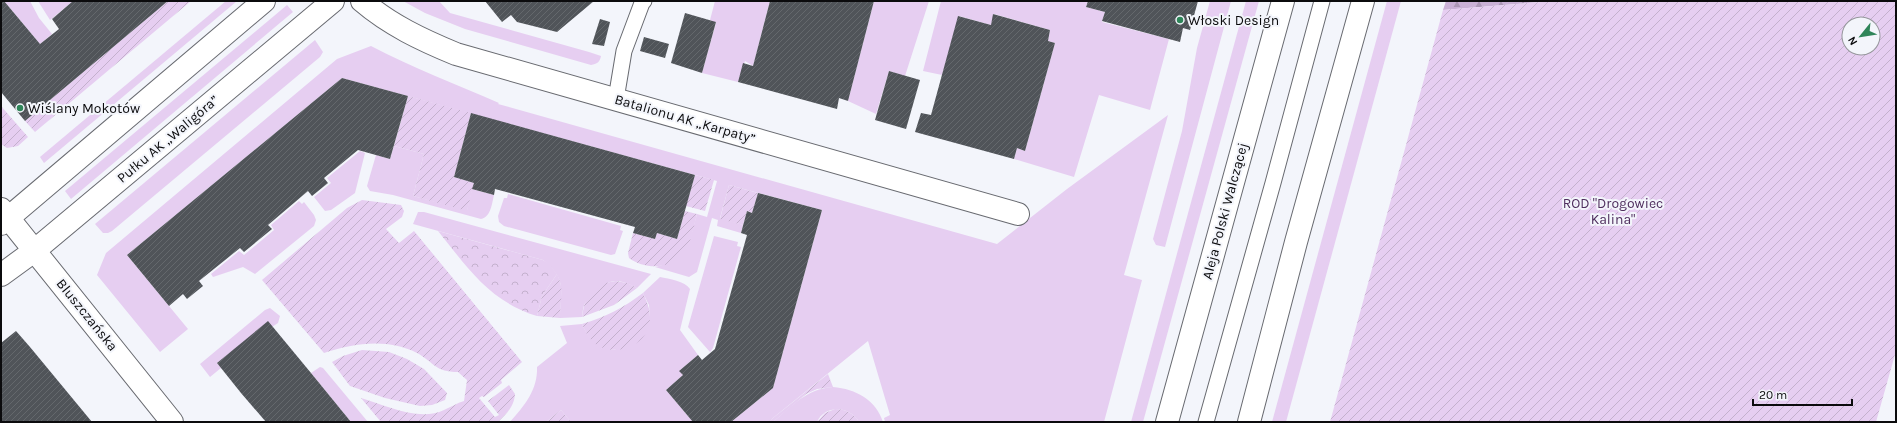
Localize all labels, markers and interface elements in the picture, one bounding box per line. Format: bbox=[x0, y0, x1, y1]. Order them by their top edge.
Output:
place label: Włoski Design bbox=[1188, 12, 1279, 29]
marker: Włoski Design bbox=[1175, 15, 1185, 25]
north arrow bbox=[1841, 16, 1881, 56]
text: N bbox=[1845, 34, 1860, 47]
street label: Pułku AK „Waligóra” bbox=[114, 91, 222, 187]
street label: Batalionu AK „Karpaty” bbox=[613, 91, 757, 147]
place label: Wiślany Mokotów bbox=[28, 100, 140, 117]
marker: Wiślany Mokotów bbox=[15, 103, 25, 113]
street label: Aleja Polski Walczącej bbox=[1199, 141, 1251, 281]
park label: ROD "Drogowiec Kalina" bbox=[1563, 195, 1663, 228]
street label: Bluszczańska bbox=[53, 275, 121, 355]
scale bar bbox=[1753, 381, 1852, 407]
text: 20 m bbox=[1759, 388, 1787, 402]

